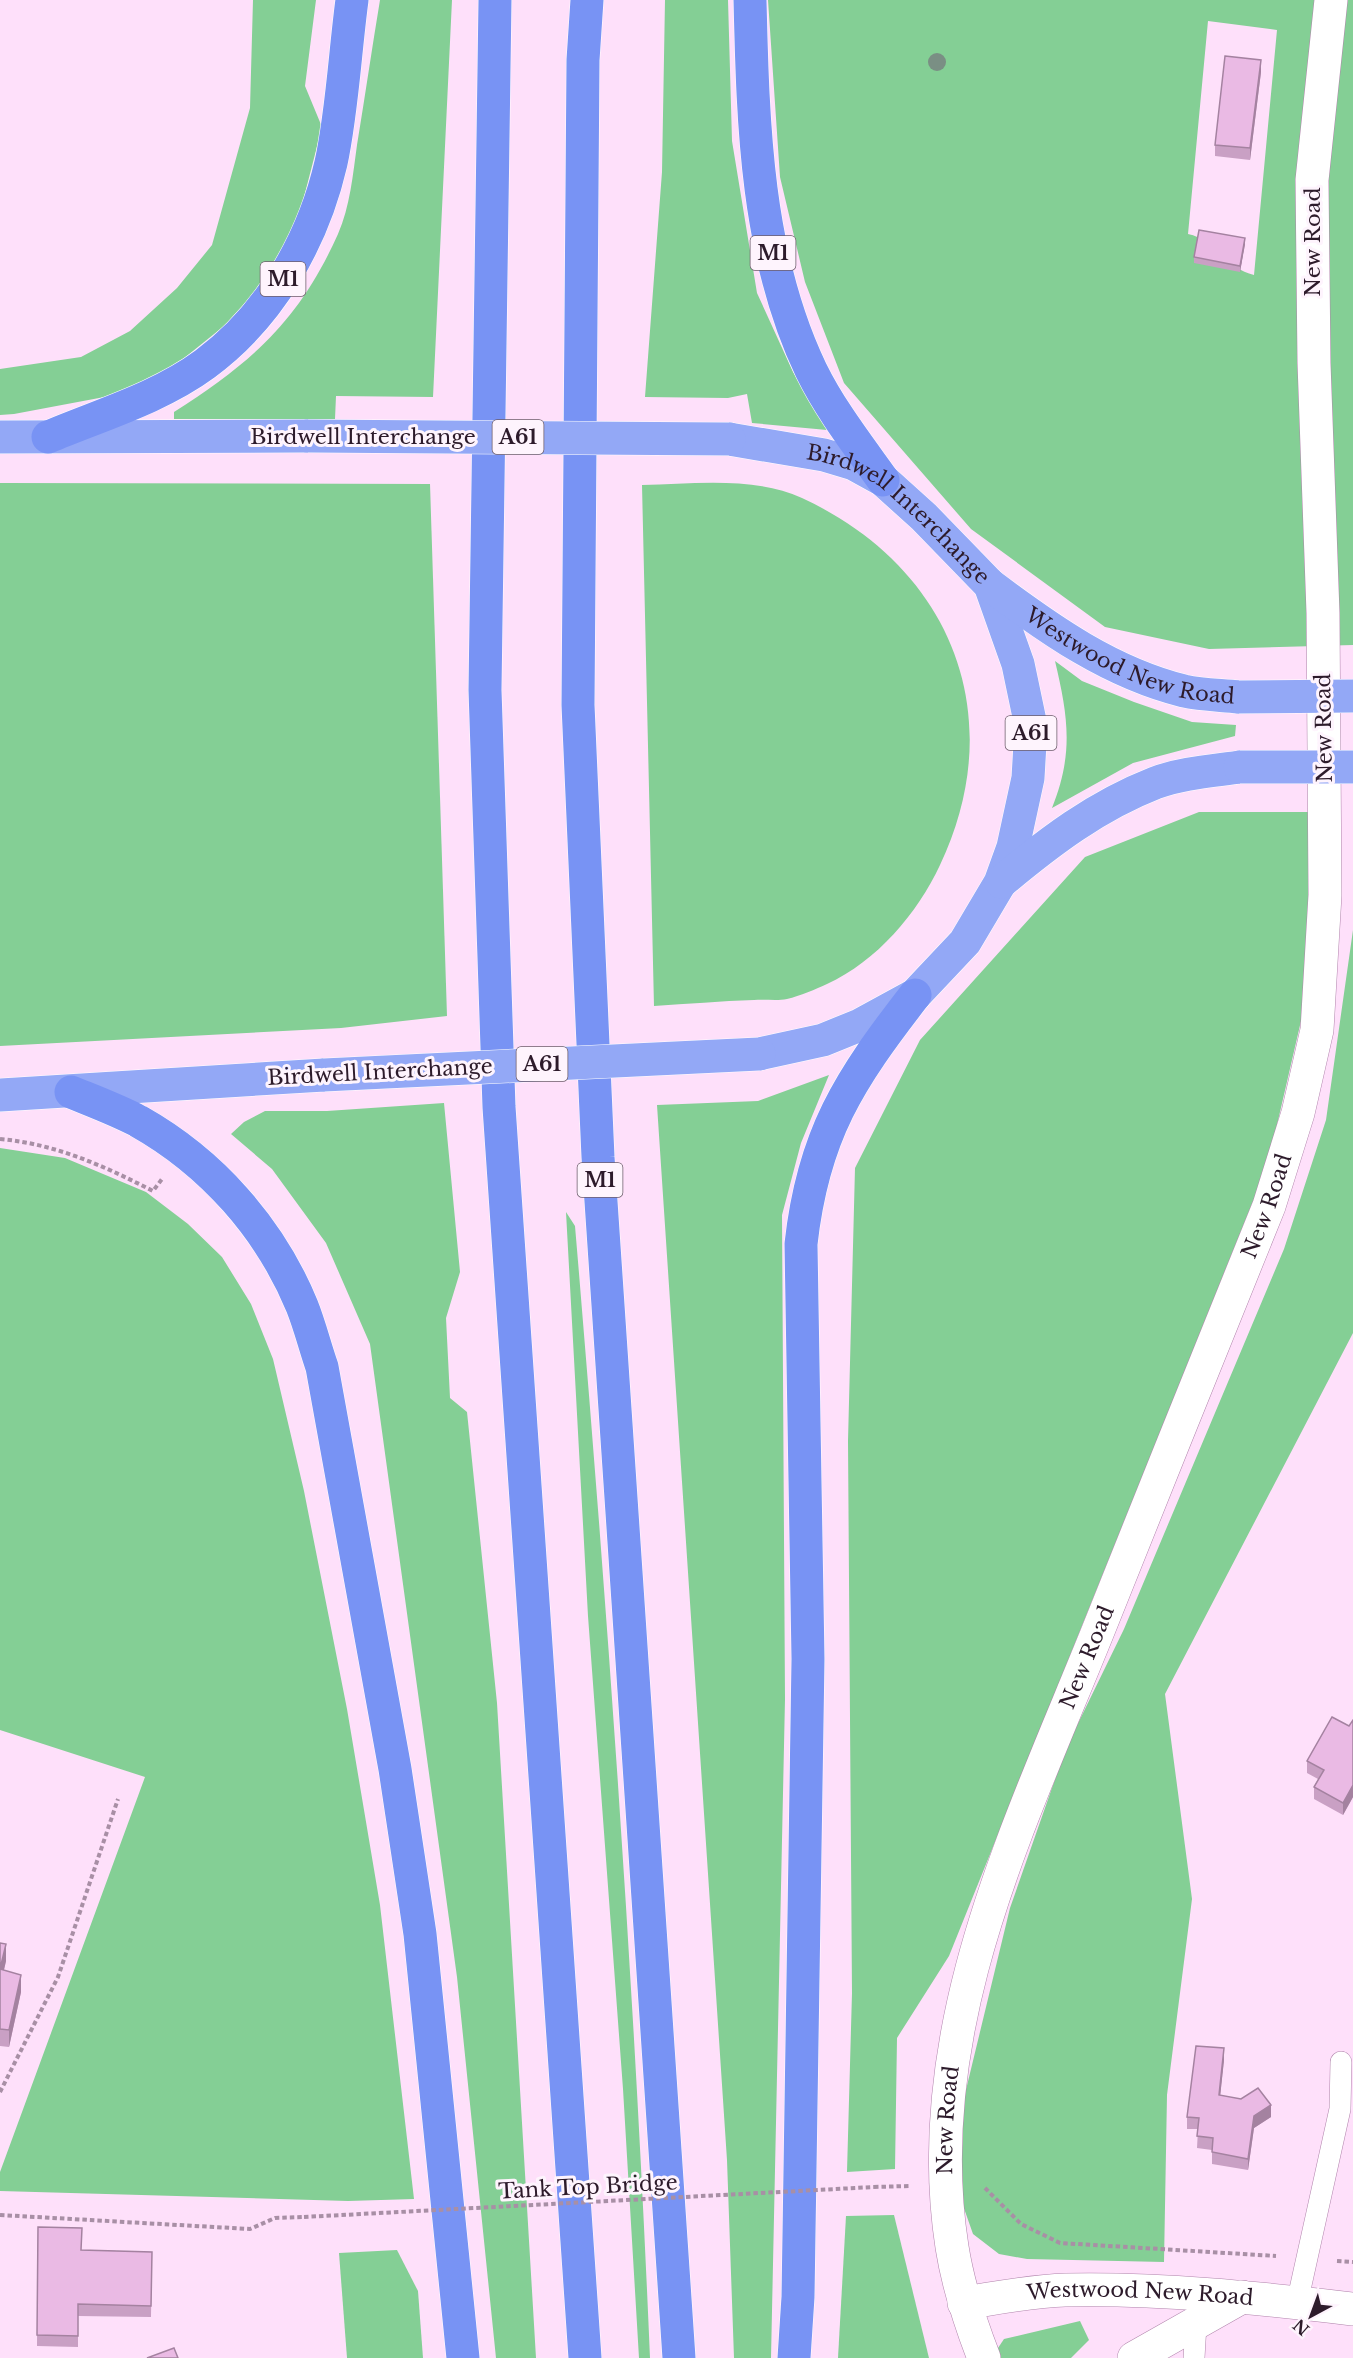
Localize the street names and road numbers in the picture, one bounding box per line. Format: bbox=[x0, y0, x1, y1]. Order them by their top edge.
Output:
street label: New Road bbox=[1300, 187, 1326, 297]
road number: M1 bbox=[750, 236, 796, 270]
road number: M1 bbox=[260, 262, 306, 296]
road number: A61 bbox=[492, 420, 544, 454]
street label: Birdwell Interchange bbox=[250, 424, 476, 450]
street label: Birdwell Interchange bbox=[805, 439, 995, 590]
street label: Westwood New Road bbox=[1019, 601, 1236, 709]
street label: New Road bbox=[1310, 673, 1338, 783]
road number: A61 bbox=[1006, 716, 1056, 750]
road number: A61 bbox=[516, 1047, 568, 1081]
street label: Birdwell Interchange bbox=[267, 1053, 493, 1091]
street label: New Road bbox=[1236, 1151, 1298, 1262]
road number: M1 bbox=[578, 1163, 622, 1197]
street label: New Road bbox=[1054, 1602, 1120, 1713]
street label: New Road bbox=[932, 2064, 965, 2175]
street label: Tank Top Bridge bbox=[498, 2169, 678, 2205]
street label: Westwood New Road bbox=[1024, 2277, 1255, 2311]

